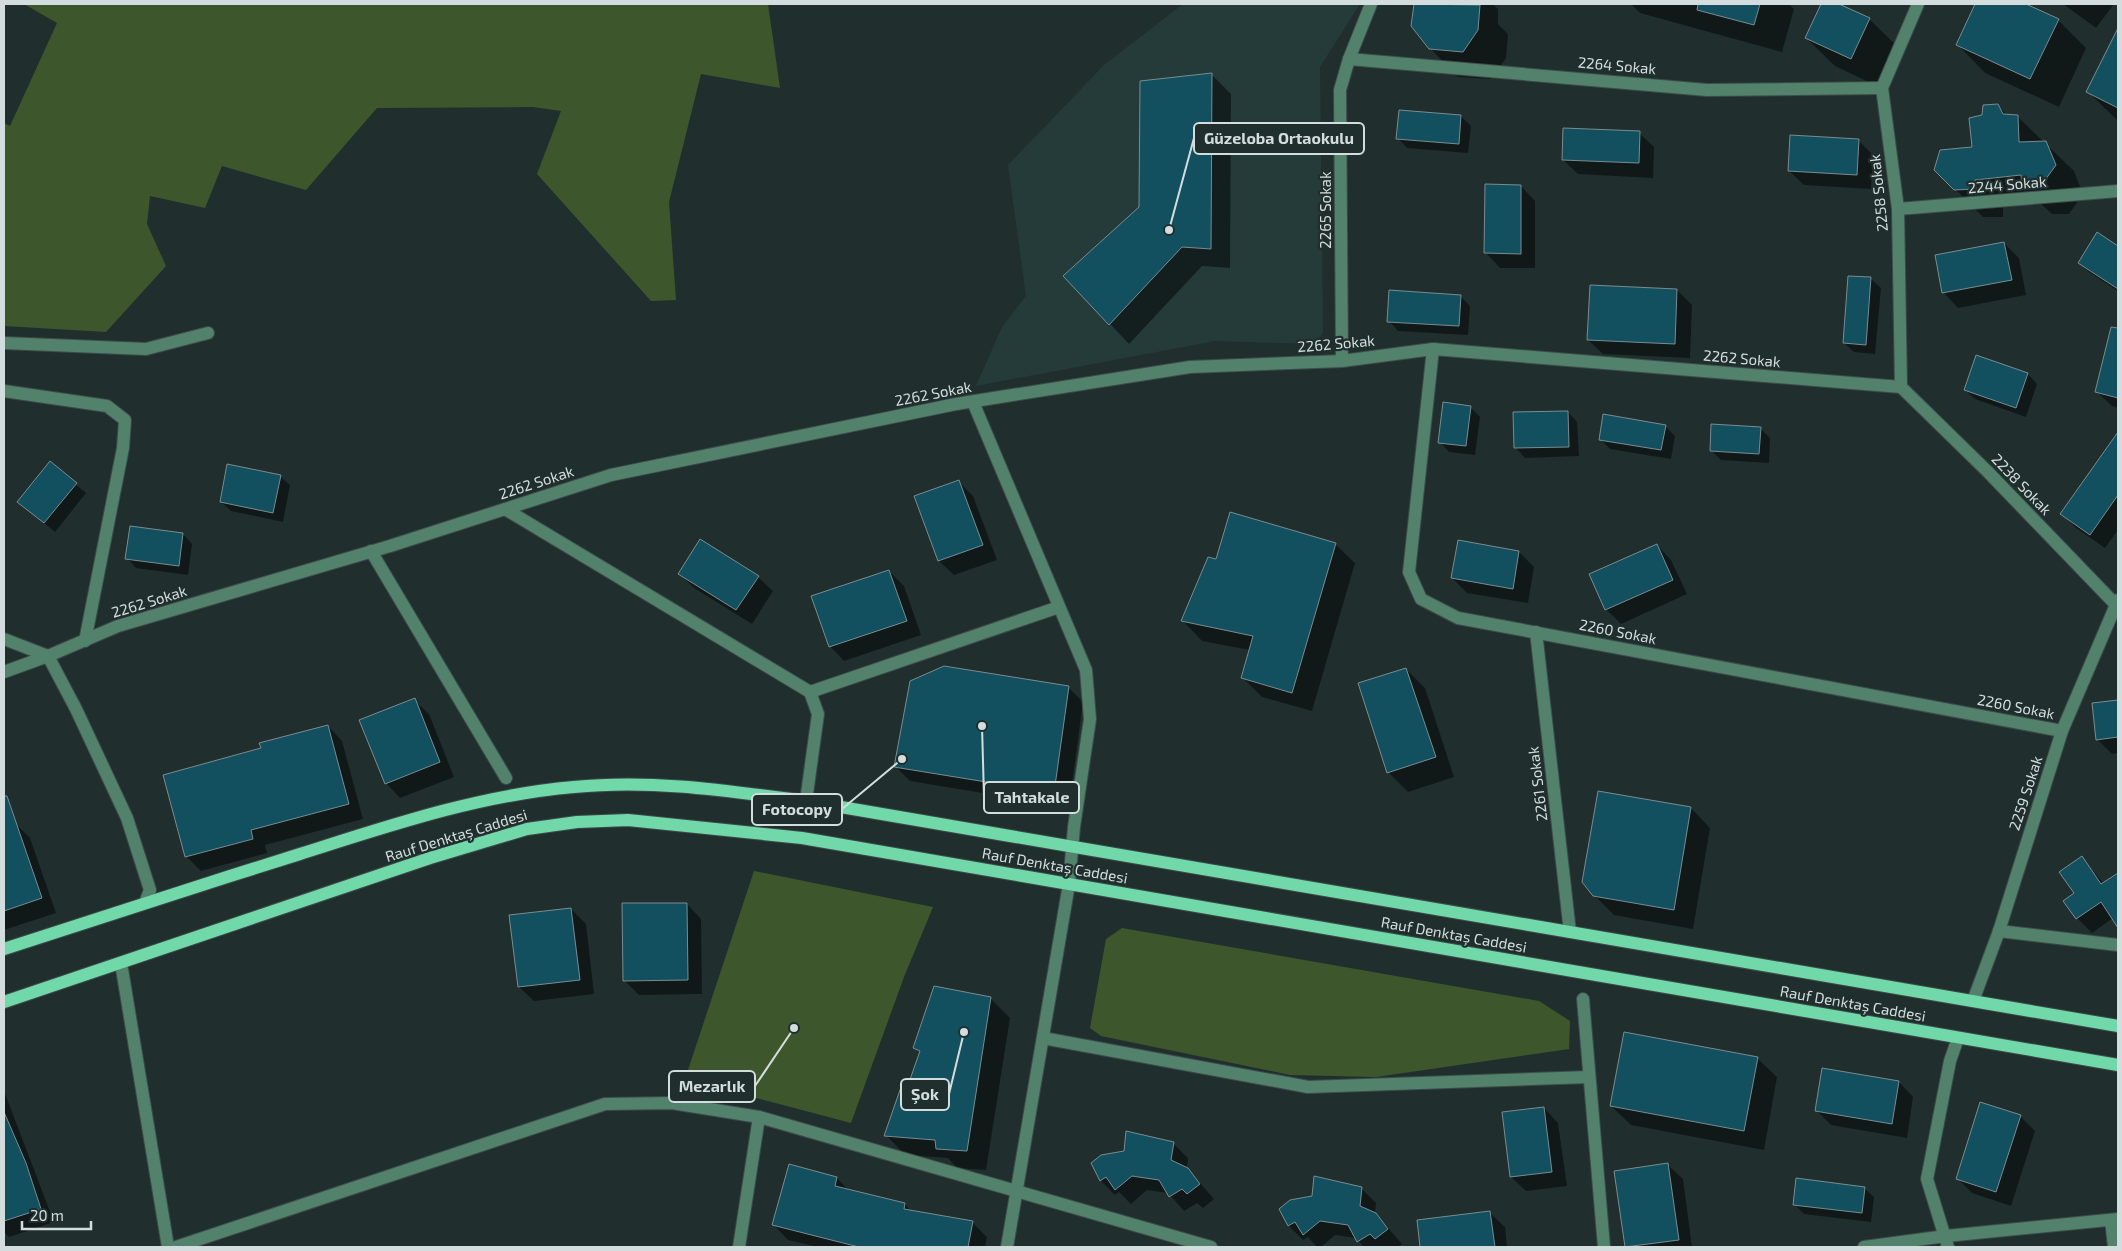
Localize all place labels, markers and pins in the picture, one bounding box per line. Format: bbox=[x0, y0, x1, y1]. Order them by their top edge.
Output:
callout: Güzeloba Ortaokulu bbox=[1194, 123, 1364, 154]
callout: Tahtakale bbox=[984, 782, 1079, 813]
callout: Fotocopy bbox=[752, 794, 842, 825]
callout: Mezarlık bbox=[669, 1071, 755, 1102]
callout: Şok bbox=[901, 1079, 949, 1110]

